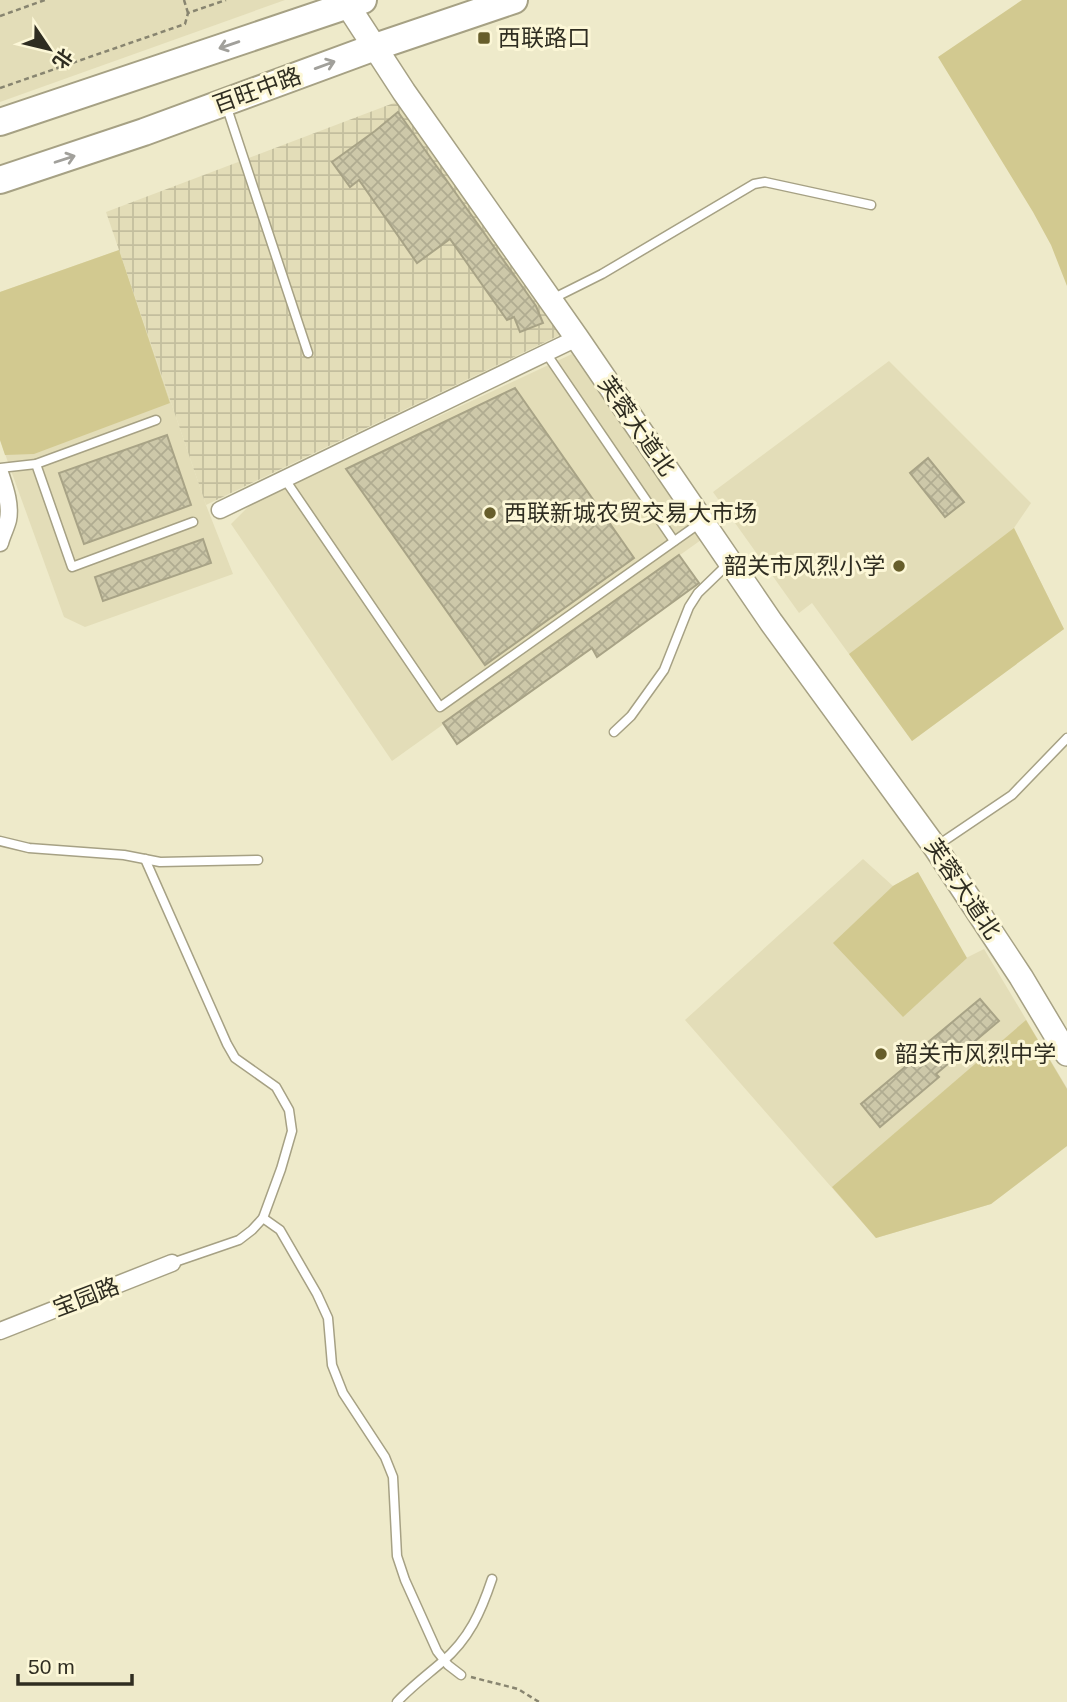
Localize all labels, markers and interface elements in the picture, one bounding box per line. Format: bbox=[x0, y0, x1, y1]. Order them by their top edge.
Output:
north arrow bbox=[14, 14, 84, 84]
place label: 西联路口 bbox=[498, 25, 590, 51]
marker: 西联路口 bbox=[476, 30, 492, 46]
one-way arrow bbox=[219, 40, 241, 53]
text: 北 bbox=[48, 45, 77, 72]
one-way arrow bbox=[313, 58, 335, 70]
street label: 百旺中路 bbox=[209, 62, 305, 118]
one-way arrow bbox=[53, 152, 75, 164]
street label: 芙蓉大道北 bbox=[593, 371, 681, 481]
place label: 西联新城农贸交易大市场 bbox=[504, 500, 757, 526]
marker: 西联新城农贸交易大市场 bbox=[482, 505, 498, 521]
place label: 韶关市风烈小学 bbox=[724, 553, 885, 579]
marker: 韶关市风烈小学 bbox=[891, 558, 907, 574]
street label: 芙蓉大道北 bbox=[920, 834, 1006, 944]
place label: 韶关市风烈中学 bbox=[895, 1041, 1056, 1067]
marker: 韶关市风烈中学 bbox=[873, 1046, 889, 1062]
street label: 宝园路 bbox=[49, 1272, 123, 1322]
scale bar bbox=[18, 1642, 131, 1686]
text: 50 m bbox=[28, 1655, 75, 1678]

